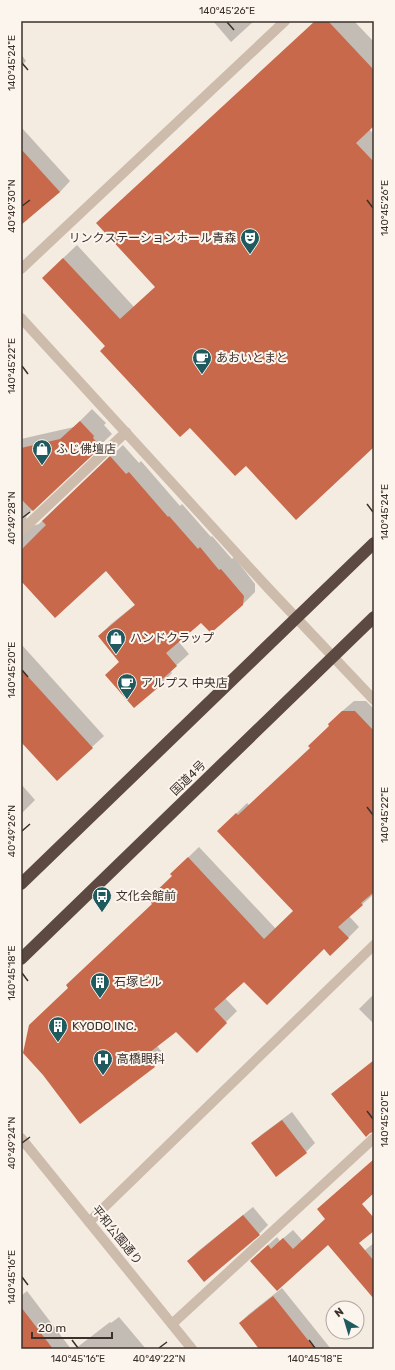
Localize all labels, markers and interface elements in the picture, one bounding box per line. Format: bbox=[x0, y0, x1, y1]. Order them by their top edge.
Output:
text: 140°45'26"E bbox=[199, 5, 255, 17]
text: 140°45'24"E bbox=[6, 35, 18, 91]
text: 40°49'30"N bbox=[6, 179, 18, 233]
text: 140°45'26"E bbox=[379, 180, 391, 236]
theatre icon: リンクステーションホール青森 bbox=[239, 227, 261, 255]
place label: リンクステーションホール青森 bbox=[69, 231, 236, 245]
text: 140°45'22"E bbox=[6, 338, 18, 394]
cafe icon: あおいとまと bbox=[191, 347, 213, 375]
place label: あおいとまと bbox=[216, 351, 288, 365]
shop icon: ふじ佛壇店 bbox=[31, 438, 53, 466]
place label: ふじ佛壇店 bbox=[56, 442, 116, 456]
text: 140°45'24"E bbox=[379, 484, 391, 540]
text: 40°49'28"N bbox=[6, 491, 18, 545]
shop icon: ハンドクラップ bbox=[105, 627, 127, 655]
place label: ハンドクラップ bbox=[130, 631, 214, 645]
text: 140°45'20"E bbox=[6, 642, 18, 698]
cafe icon: アルプス 中央店 bbox=[116, 672, 138, 700]
place label: アルプス 中央店 bbox=[141, 676, 228, 690]
street label: 国道4号 bbox=[168, 758, 208, 798]
text: 140°45'22"E bbox=[379, 787, 391, 843]
text: 40°49'26"N bbox=[6, 805, 18, 857]
bus stop icon: 文化会館前 bbox=[91, 885, 113, 913]
place label: 文化会館前 bbox=[116, 889, 176, 903]
text: 140°45'18"E bbox=[6, 945, 18, 1001]
building icon: 石塚ビル bbox=[89, 971, 111, 999]
place label: 石塚ビル bbox=[114, 975, 162, 989]
building icon: KYODO INC. bbox=[47, 1015, 69, 1043]
place label: KYODO INC. bbox=[72, 1019, 137, 1033]
hospital icon: 高橋眼科 bbox=[92, 1048, 114, 1076]
place label: 高橋眼科 bbox=[117, 1052, 165, 1066]
text: 140°45'20"E bbox=[379, 1091, 391, 1147]
text: 40°49'24"N bbox=[6, 1117, 18, 1169]
street label: 平和公園通り bbox=[89, 1203, 145, 1267]
text: 140°45'16"E bbox=[6, 1250, 18, 1304]
north arrow bbox=[325, 1300, 365, 1340]
text: N bbox=[332, 1305, 346, 1320]
scale bar bbox=[32, 1314, 112, 1340]
text: 20 m bbox=[38, 1321, 66, 1335]
text: 140°45'16"E bbox=[51, 1353, 105, 1365]
text: 40°49'22"N bbox=[133, 1353, 185, 1365]
text: 140°45'18"E bbox=[287, 1353, 343, 1365]

